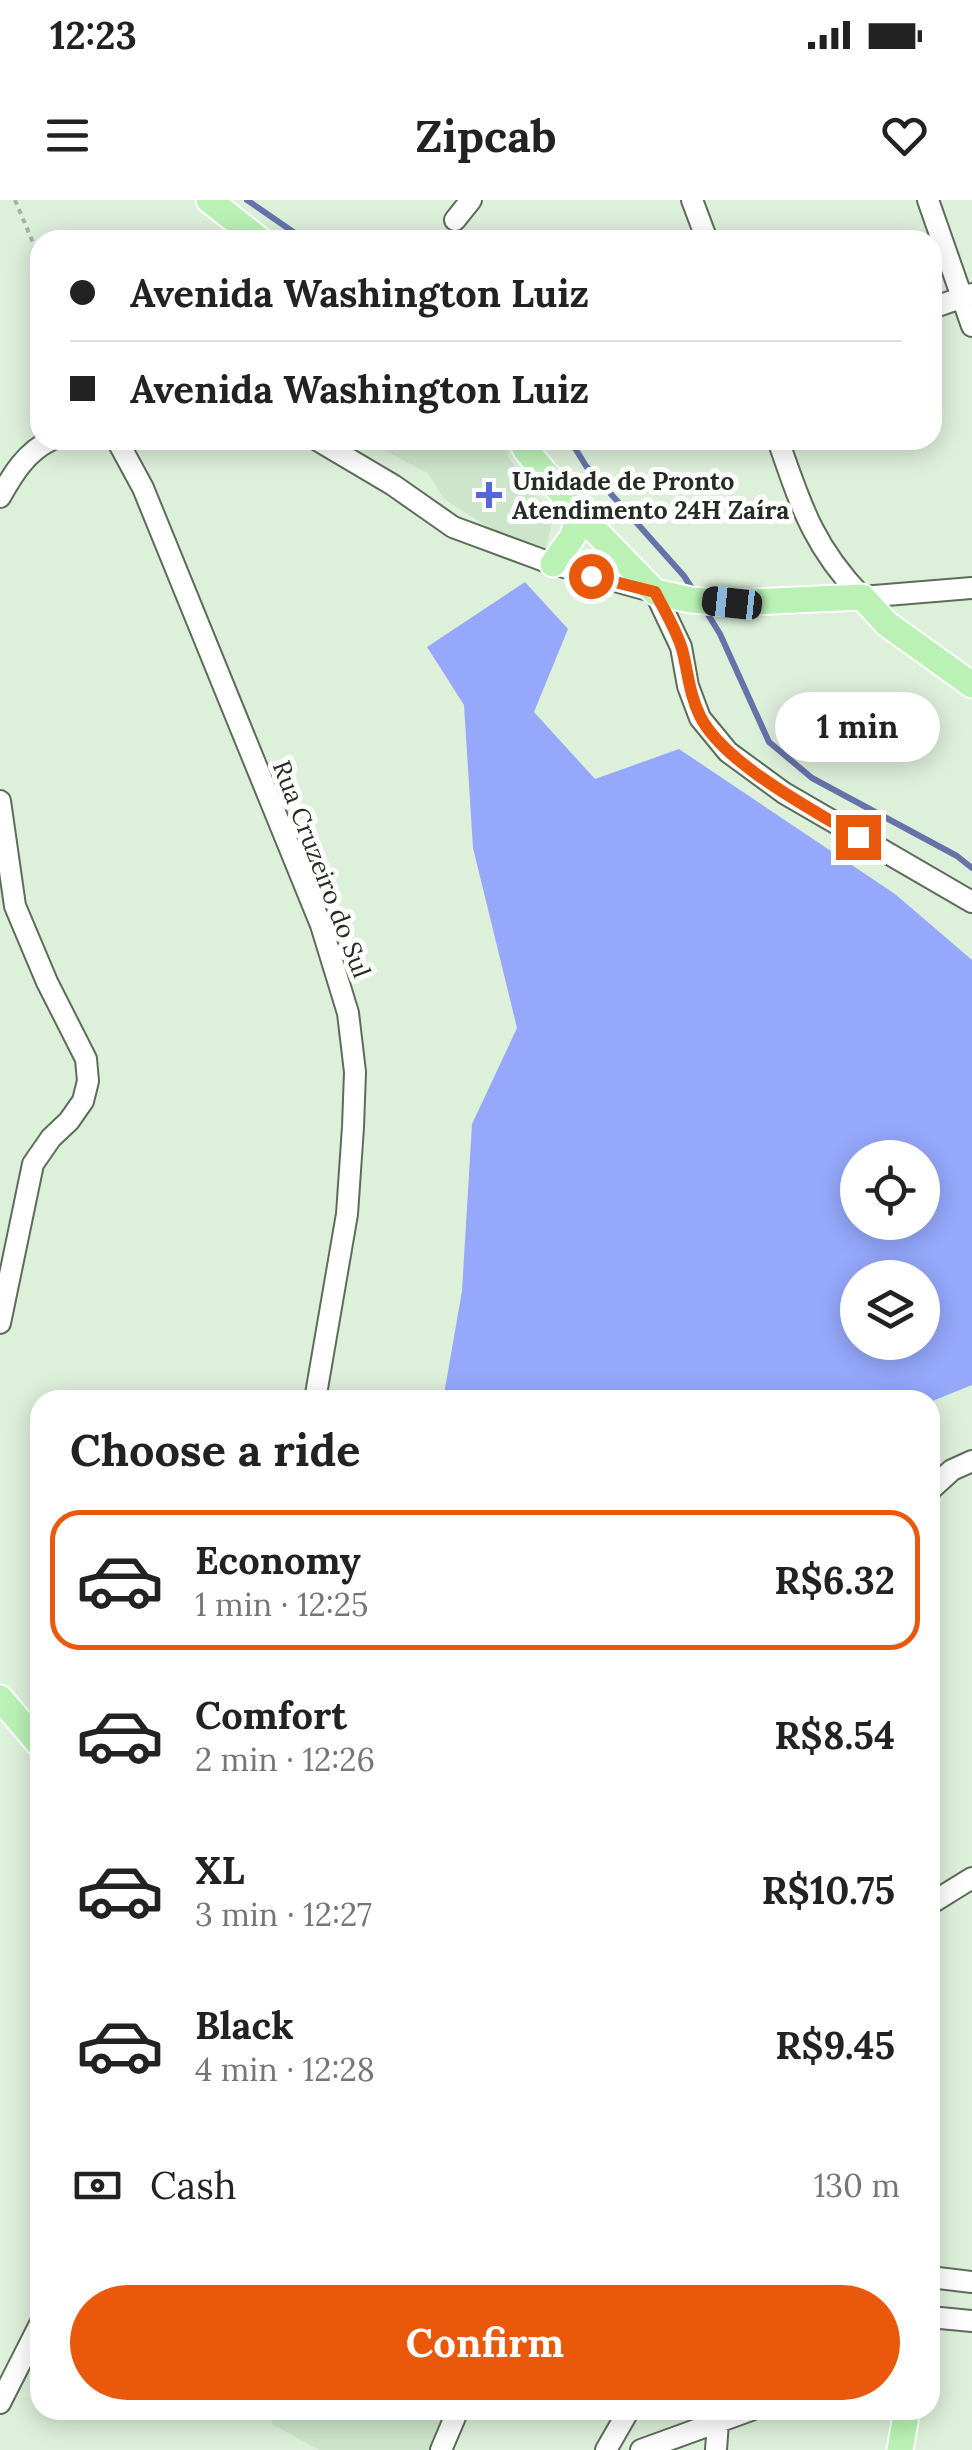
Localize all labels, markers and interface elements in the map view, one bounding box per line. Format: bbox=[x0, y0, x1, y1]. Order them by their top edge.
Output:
text: 12:23 bbox=[50, 11, 137, 59]
text: Zipcab bbox=[415, 107, 557, 164]
icon: menu bbox=[40, 108, 95, 163]
icon: heart bbox=[877, 108, 932, 163]
text: Avenida Washington Luiz bbox=[130, 269, 589, 317]
text: Avenida Washington Luiz bbox=[130, 365, 589, 413]
place label: Unidade de Pronto Atendimento 24H Zaíra bbox=[512, 465, 789, 526]
marker: Unidade de Pronto Atendimento 24H Zaíra bbox=[476, 482, 502, 508]
route start bbox=[569, 554, 614, 599]
car bbox=[701, 585, 763, 621]
callout: 1 min bbox=[776, 692, 940, 762]
text: 1 min bbox=[817, 706, 898, 747]
street label: Rua Cruzeiro do Sul bbox=[266, 756, 378, 982]
route end bbox=[836, 815, 881, 860]
map controls bbox=[840, 1140, 940, 1360]
button: locate bbox=[840, 1140, 940, 1240]
button: layers bbox=[840, 1260, 940, 1360]
text: Choose a ride bbox=[70, 1421, 360, 1478]
icon: car bbox=[75, 1535, 165, 1625]
text: Economy bbox=[195, 1536, 361, 1584]
text: R$6.32 bbox=[774, 1556, 895, 1604]
text: 1 min · 12:25 bbox=[195, 1584, 368, 1625]
icon: car bbox=[75, 1690, 165, 1780]
text: Comfort bbox=[195, 1691, 347, 1739]
text: R$8.54 bbox=[774, 1711, 895, 1759]
text: 2 min · 12:26 bbox=[195, 1739, 375, 1780]
icon: car bbox=[75, 1845, 165, 1935]
text: XL bbox=[195, 1846, 245, 1894]
text: R$10.75 bbox=[762, 1866, 895, 1914]
text: 3 min · 12:27 bbox=[195, 1894, 372, 1935]
icon: car bbox=[75, 2000, 165, 2090]
text: Black bbox=[195, 2001, 294, 2049]
text: R$9.45 bbox=[775, 2021, 895, 2069]
text: 4 min · 12:28 bbox=[195, 2049, 375, 2090]
icon: cash bbox=[70, 2158, 125, 2213]
text: Cash bbox=[150, 2161, 237, 2209]
text: 130 m bbox=[814, 2165, 900, 2206]
button: Confirm bbox=[70, 2285, 900, 2400]

